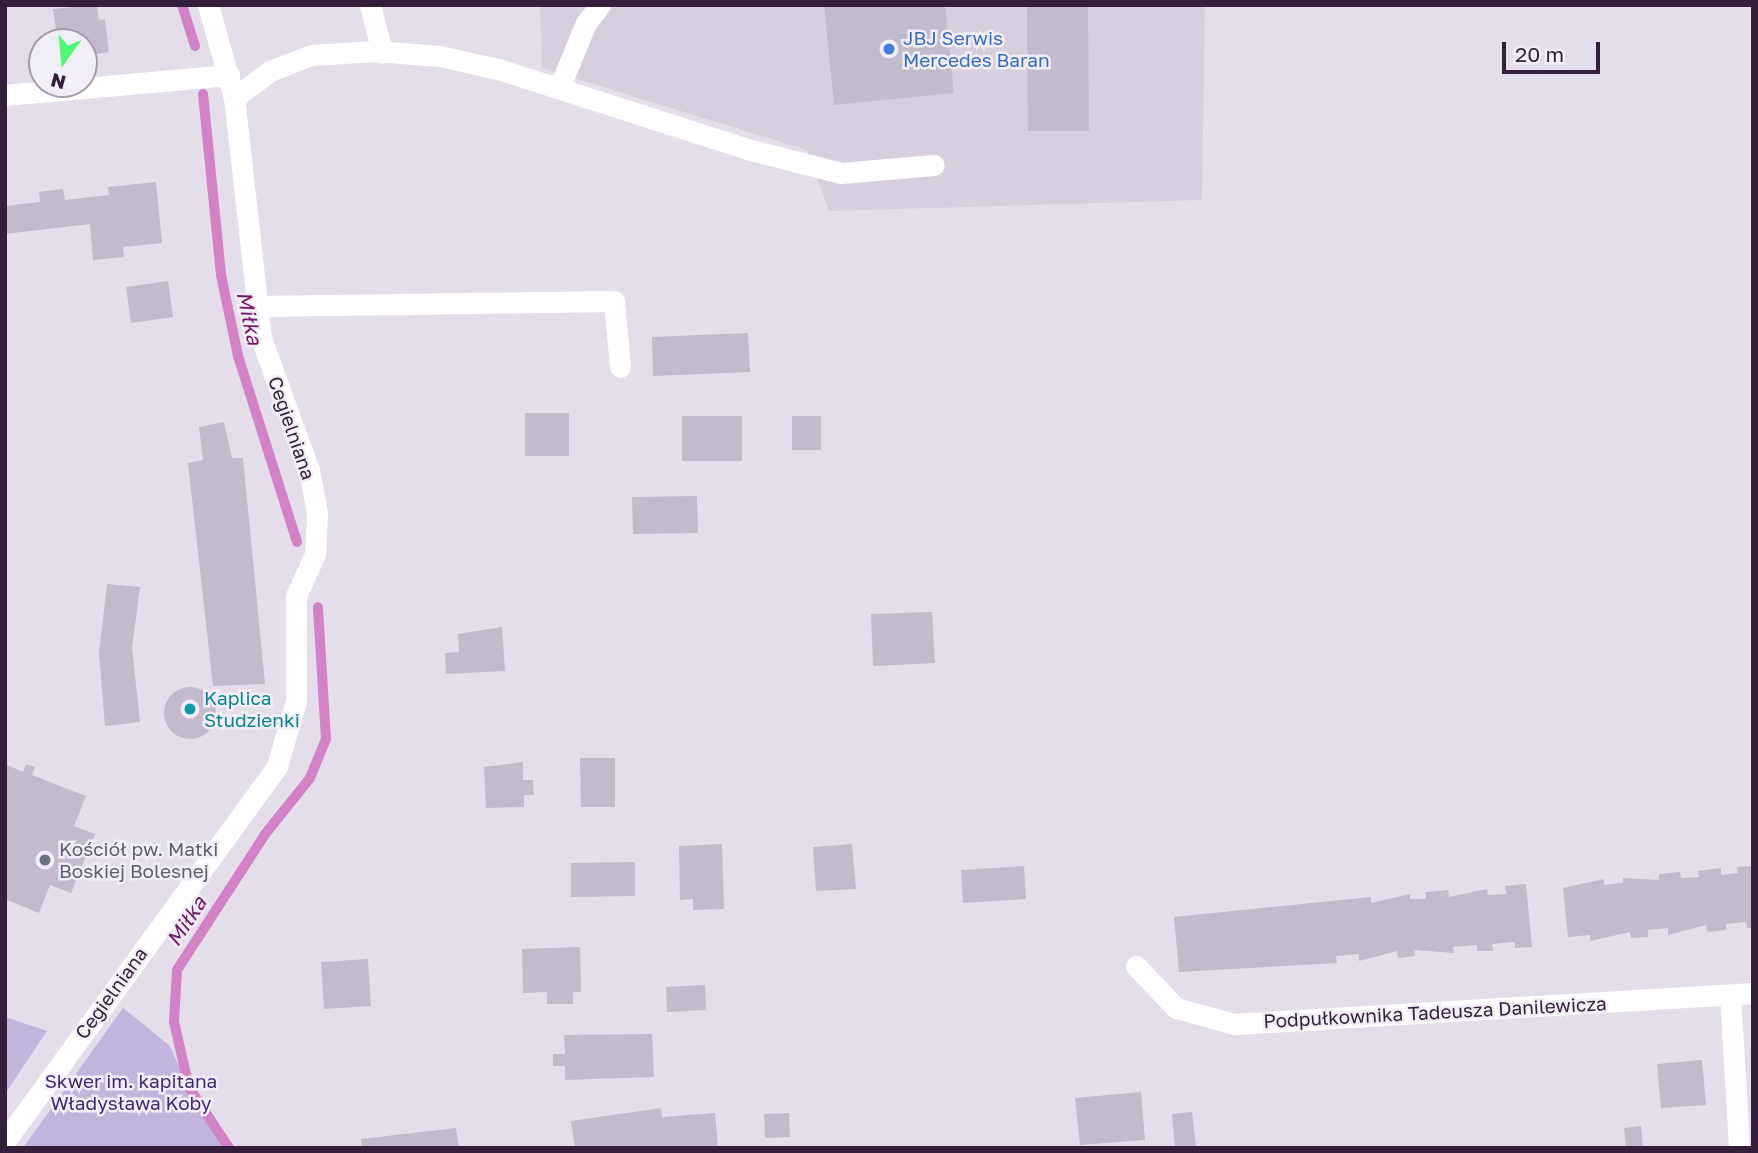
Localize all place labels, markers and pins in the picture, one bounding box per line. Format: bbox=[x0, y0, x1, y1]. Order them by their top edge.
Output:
place label: JBJ Serwis Mercedes Baran bbox=[903, 27, 1050, 71]
marker: JBJ Serwis Mercedes Baran bbox=[881, 41, 897, 57]
place label: Kaplica Studzienki bbox=[204, 687, 300, 731]
marker: Kaplica Studzienki bbox=[182, 701, 198, 717]
place label: Kościół pw. Matki Boskiej Bolesnej bbox=[59, 838, 218, 882]
marker: Kościół pw. Matki Boskiej Bolesnej bbox=[37, 852, 53, 868]

